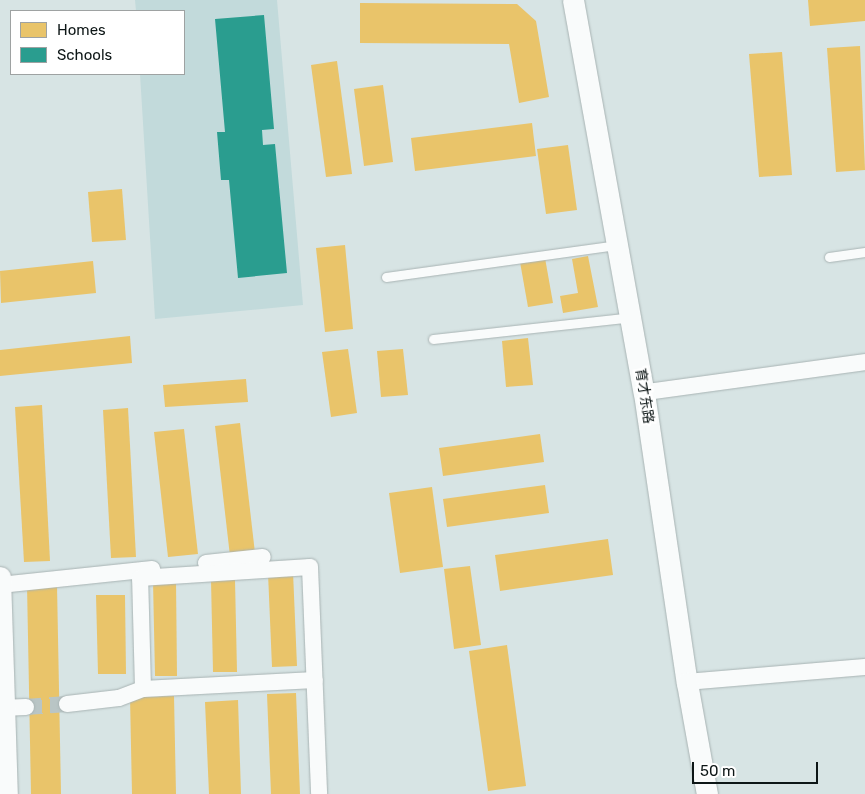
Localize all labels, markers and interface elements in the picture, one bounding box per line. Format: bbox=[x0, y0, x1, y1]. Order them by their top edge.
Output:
legend bbox=[10, 10, 185, 75]
text: Homes bbox=[57, 21, 106, 39]
text: Schools bbox=[57, 46, 112, 64]
street label: 育才东路 bbox=[631, 367, 657, 425]
scale bar bbox=[695, 752, 821, 784]
text: 50 m bbox=[700, 762, 735, 780]

